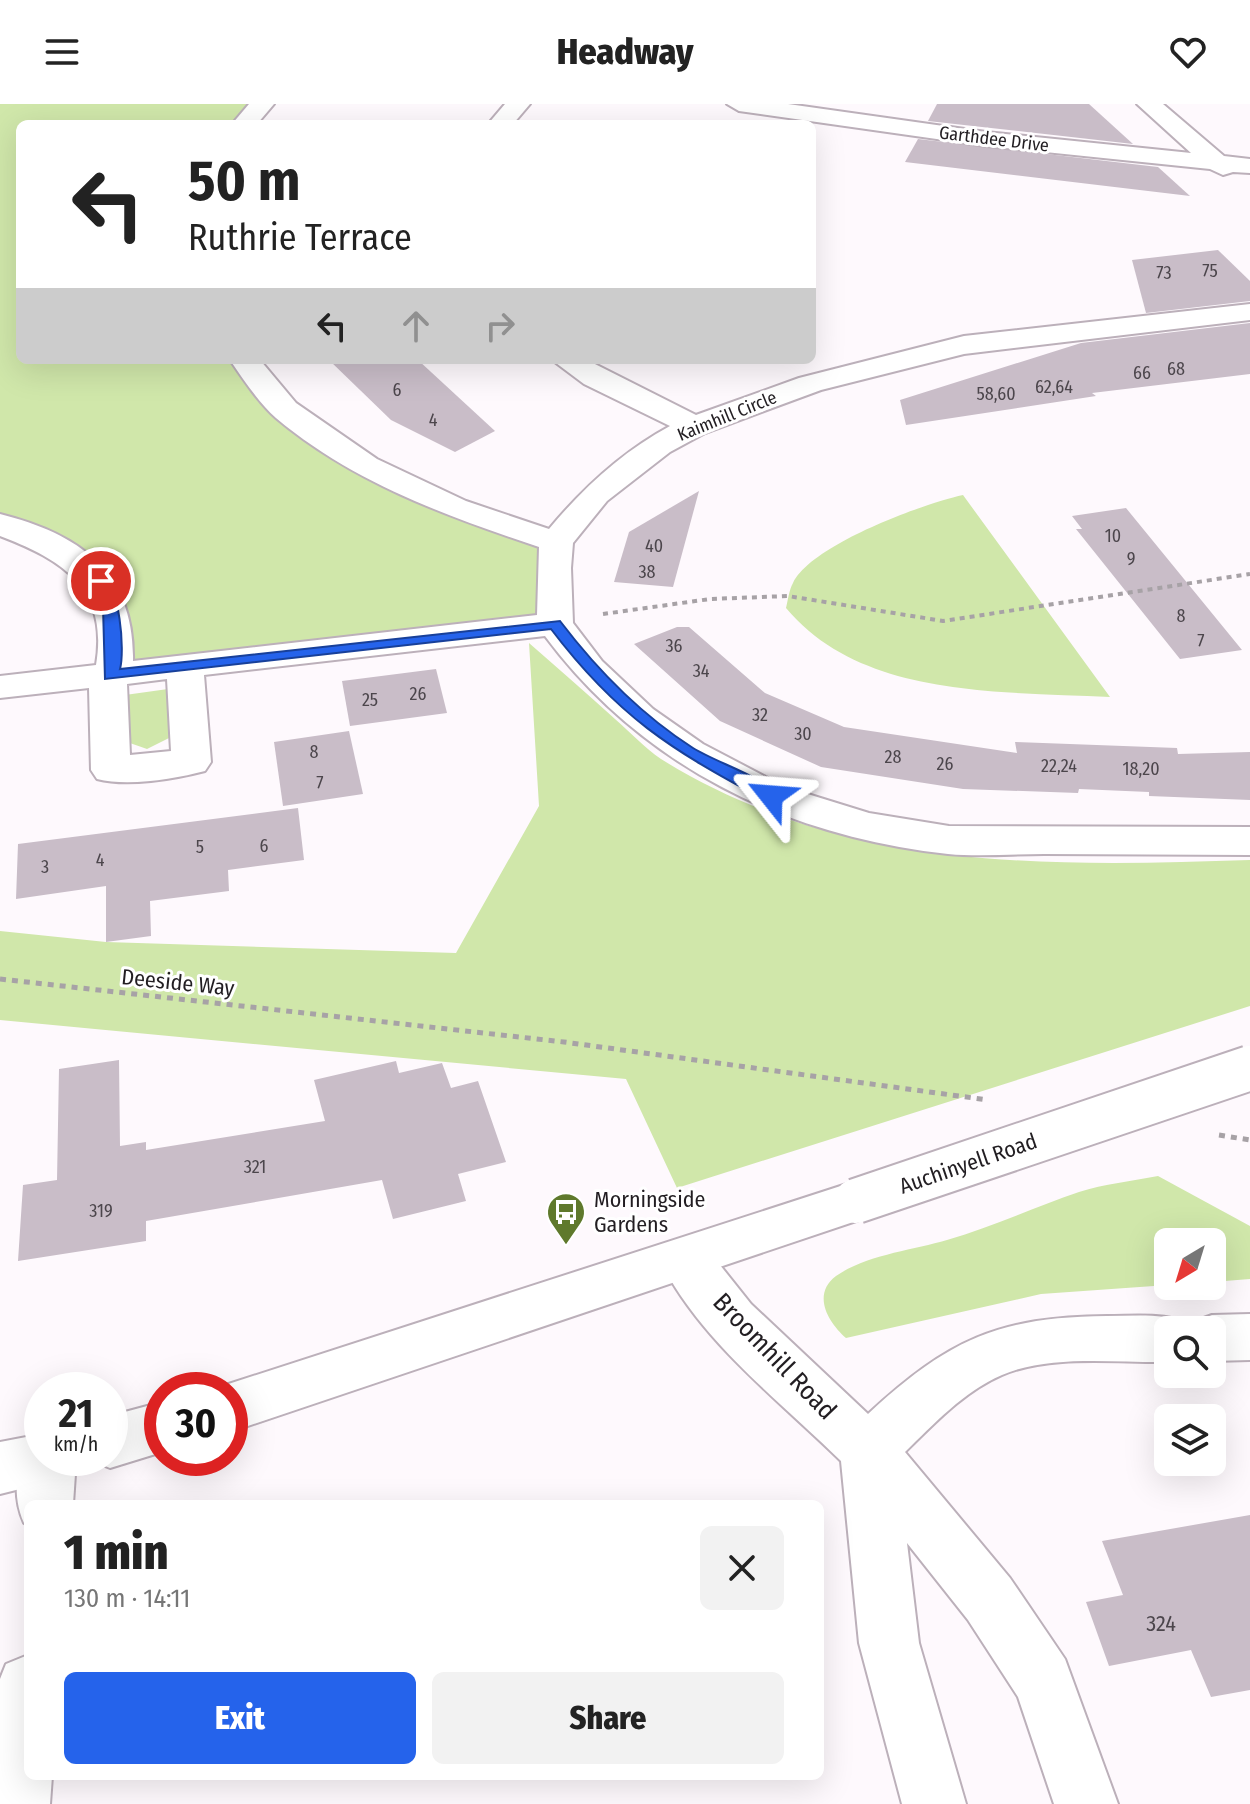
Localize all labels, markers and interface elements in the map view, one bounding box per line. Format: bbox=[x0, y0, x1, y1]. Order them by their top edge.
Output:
icon: menu bbox=[40, 30, 84, 74]
text: Headway bbox=[557, 30, 693, 74]
icon: heart bbox=[1166, 30, 1210, 74]
street label: Garthdee Drive bbox=[938, 121, 1050, 157]
text: 50 m bbox=[188, 148, 300, 215]
icon: left bbox=[56, 152, 160, 256]
text: Ruthrie Terrace bbox=[188, 216, 412, 260]
house number: 75 bbox=[1202, 260, 1218, 282]
house number: 73 bbox=[1156, 262, 1172, 284]
icon: left bbox=[310, 304, 354, 348]
icon: ahead bbox=[394, 304, 438, 348]
icon: right bbox=[478, 304, 522, 348]
house number: 68 bbox=[1167, 358, 1185, 380]
house number: 66 bbox=[1133, 362, 1151, 384]
house number: 62,64 bbox=[1035, 376, 1073, 398]
house number: 6 bbox=[393, 379, 402, 401]
house number: 58,60 bbox=[976, 383, 1016, 405]
street label: Kaimhill Circle bbox=[674, 386, 780, 446]
house number: 4 bbox=[429, 409, 438, 431]
house number: 10 bbox=[1105, 525, 1121, 547]
house number: 40 bbox=[645, 535, 663, 557]
pin bbox=[67, 547, 135, 615]
house number: 9 bbox=[1127, 548, 1135, 570]
icon: arrive bbox=[79, 559, 123, 603]
house number: 38 bbox=[638, 561, 656, 583]
house number: 8 bbox=[1177, 605, 1186, 627]
house number: 7 bbox=[1197, 630, 1205, 652]
house number: 36 bbox=[665, 635, 683, 657]
house number: 34 bbox=[693, 660, 710, 682]
house number: 26 bbox=[410, 683, 427, 705]
house number: 25 bbox=[362, 689, 378, 711]
house number: 32 bbox=[752, 704, 768, 726]
house number: 30 bbox=[794, 723, 812, 745]
house number: 8 bbox=[310, 741, 319, 763]
house number: 28 bbox=[885, 746, 901, 768]
house number: 26 bbox=[937, 753, 954, 775]
position arrow bbox=[729, 754, 813, 838]
house number: 22,24 bbox=[1041, 755, 1077, 777]
house number: 18,20 bbox=[1122, 758, 1160, 780]
house number: 7 bbox=[316, 772, 324, 794]
house number: 6 bbox=[260, 835, 269, 857]
house number: 5 bbox=[196, 836, 204, 858]
house number: 4 bbox=[96, 849, 105, 871]
house number: 3 bbox=[41, 856, 49, 878]
street label: Deeside Way bbox=[120, 963, 236, 1002]
street label: Auchinyell Road bbox=[896, 1127, 1041, 1200]
house number: 321 bbox=[244, 1156, 266, 1178]
place label: Morningside Gardens bbox=[594, 1186, 705, 1238]
bus stop icon: Morningside Gardens bbox=[545, 1191, 587, 1246]
house number: 319 bbox=[89, 1200, 113, 1222]
north arrow bbox=[1154, 1228, 1226, 1300]
map controls bbox=[1154, 1228, 1226, 1476]
street label: Broomhill Road bbox=[707, 1287, 843, 1426]
button: search bbox=[1154, 1316, 1226, 1388]
speed limit sign: 30 bbox=[144, 1372, 248, 1476]
text: 21 bbox=[59, 1390, 93, 1438]
button: layers bbox=[1154, 1404, 1226, 1476]
text: km/h bbox=[54, 1432, 98, 1456]
text: 1 min bbox=[64, 1524, 168, 1582]
button: close bbox=[700, 1526, 784, 1610]
text: 130 m · 14:11 bbox=[64, 1583, 190, 1614]
house number: 324 bbox=[1146, 1610, 1176, 1637]
button: Exit bbox=[64, 1672, 416, 1764]
button: Share bbox=[432, 1672, 784, 1764]

